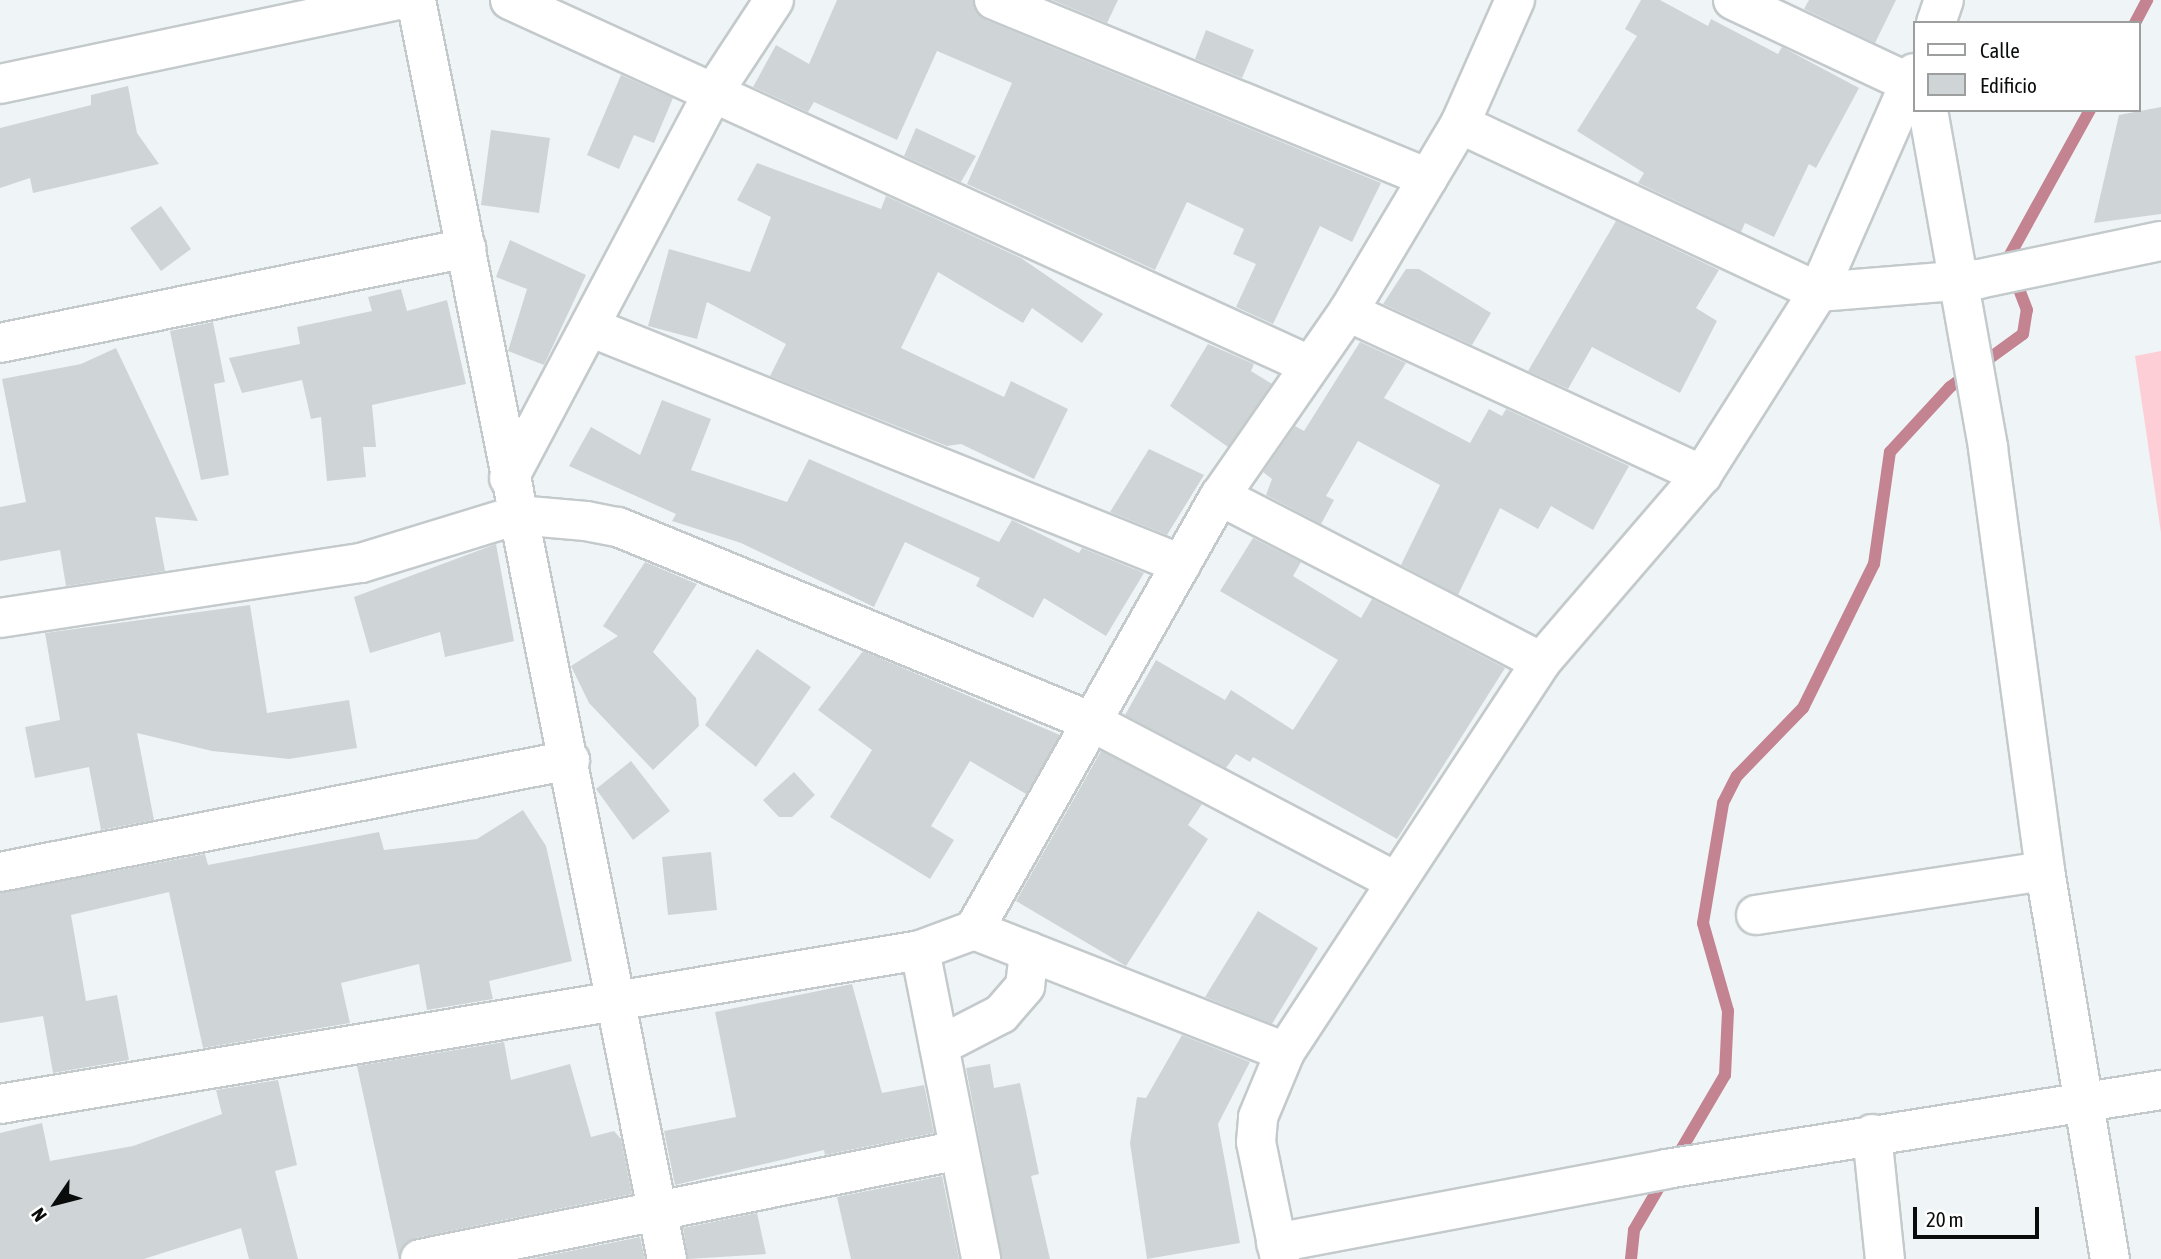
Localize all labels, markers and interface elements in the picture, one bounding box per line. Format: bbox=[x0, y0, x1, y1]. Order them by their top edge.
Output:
legend bbox=[1912, 21, 2140, 112]
text: Calle bbox=[1980, 38, 2020, 62]
text: Edificio bbox=[1980, 73, 2037, 97]
north arrow bbox=[21, 1168, 91, 1238]
scale bar bbox=[1916, 1192, 2042, 1236]
text: N bbox=[27, 1204, 51, 1226]
text: 20 m bbox=[1926, 1207, 1964, 1231]

